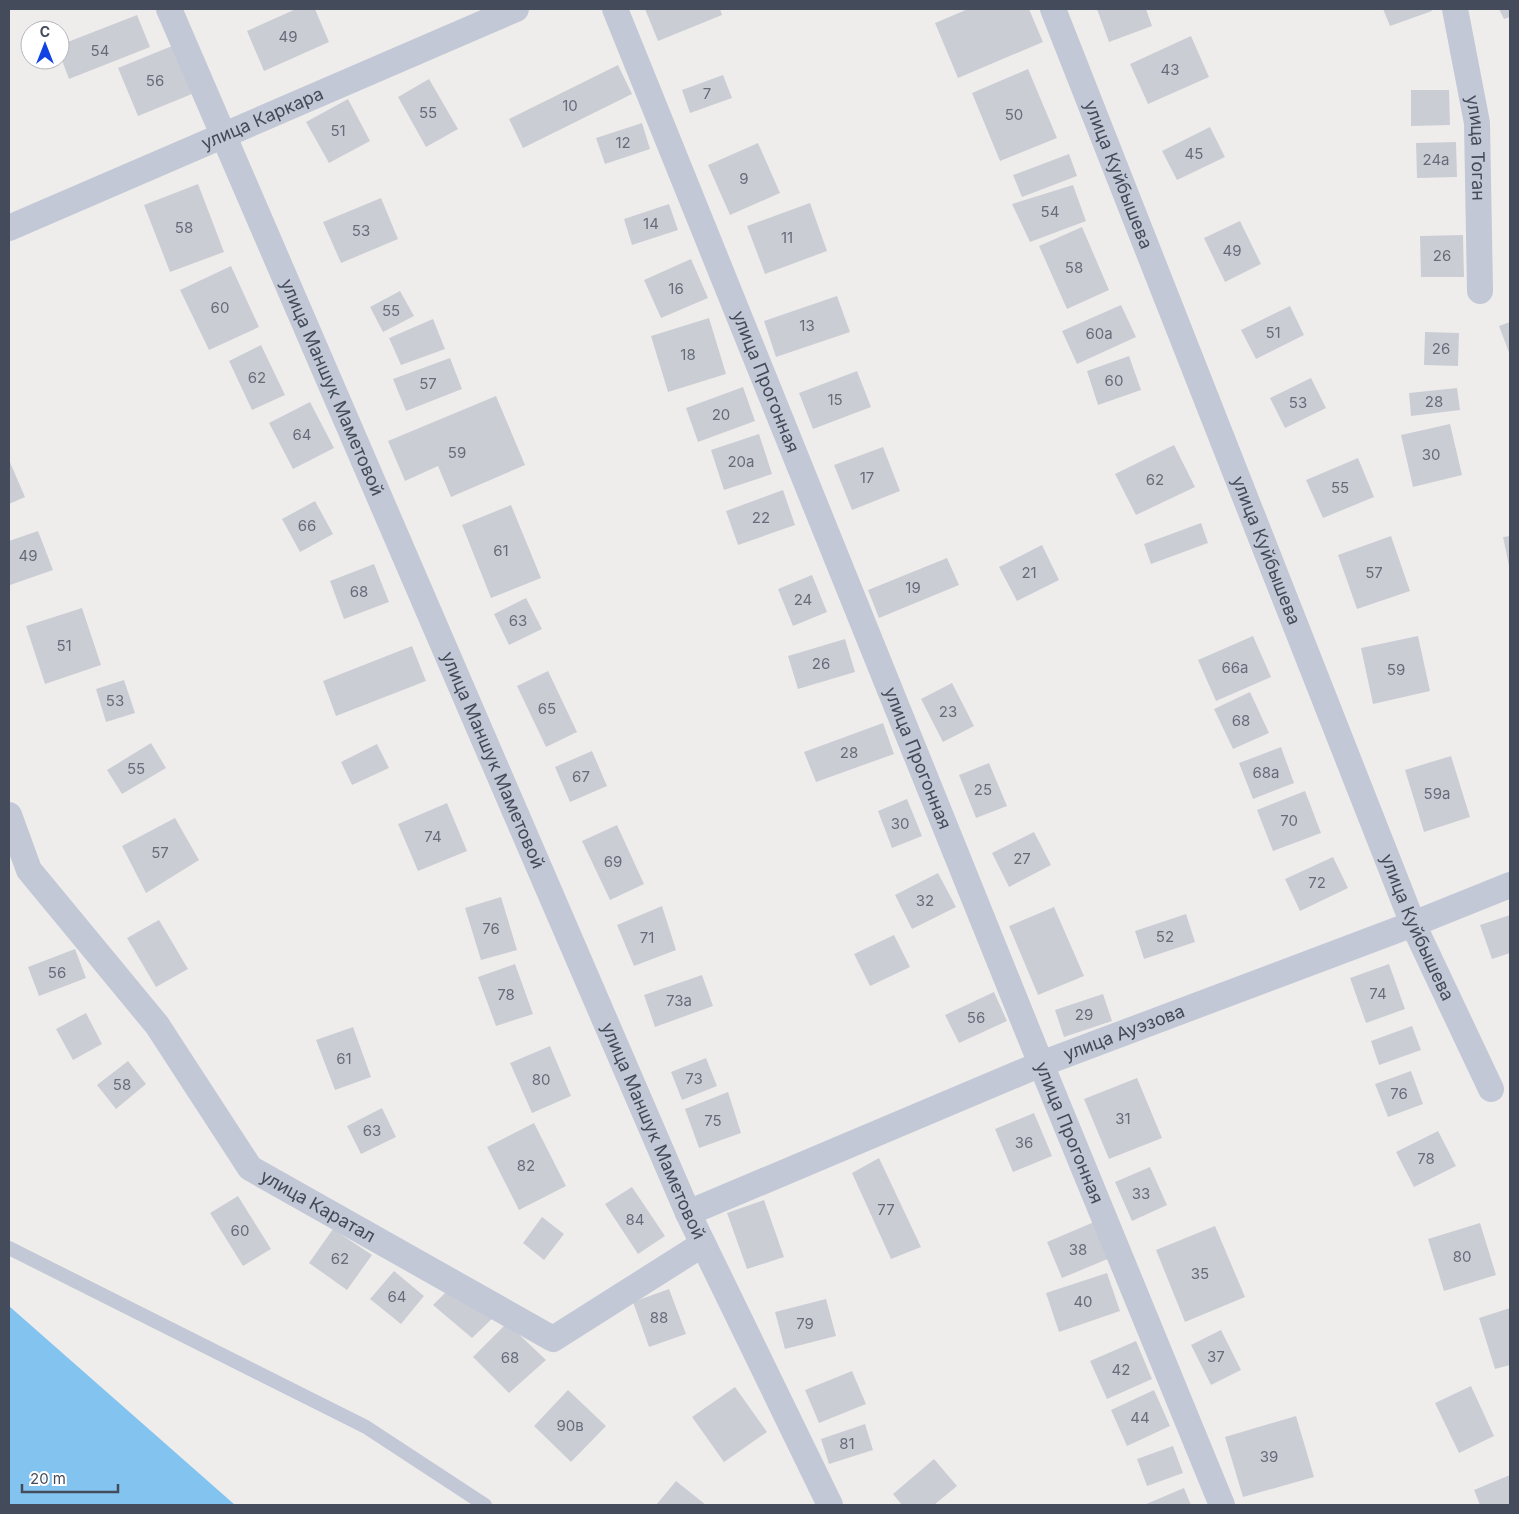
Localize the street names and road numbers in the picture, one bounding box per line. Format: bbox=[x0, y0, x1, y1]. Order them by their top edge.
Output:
street label: улица Каркара bbox=[198, 83, 326, 154]
street label: улица Тоган bbox=[1462, 93, 1489, 201]
street label: улица Куйбышева bbox=[1080, 97, 1157, 252]
street label: улица Маншук Маметовой bbox=[277, 276, 389, 499]
street label: улица Прогонная bbox=[728, 308, 804, 456]
street label: улица Куйбышева bbox=[1228, 473, 1305, 628]
street label: улица Маншук Маметовой bbox=[437, 648, 549, 872]
street label: улица Прогонная bbox=[880, 684, 956, 832]
street label: улица Куйбышева bbox=[1377, 851, 1459, 1004]
street label: улица Ауэзова bbox=[1060, 1000, 1187, 1065]
street label: улица Маншук Маметовой bbox=[597, 1019, 710, 1242]
street label: улица Прогонная bbox=[1031, 1059, 1108, 1206]
street label: улица Каратал bbox=[257, 1165, 379, 1247]

